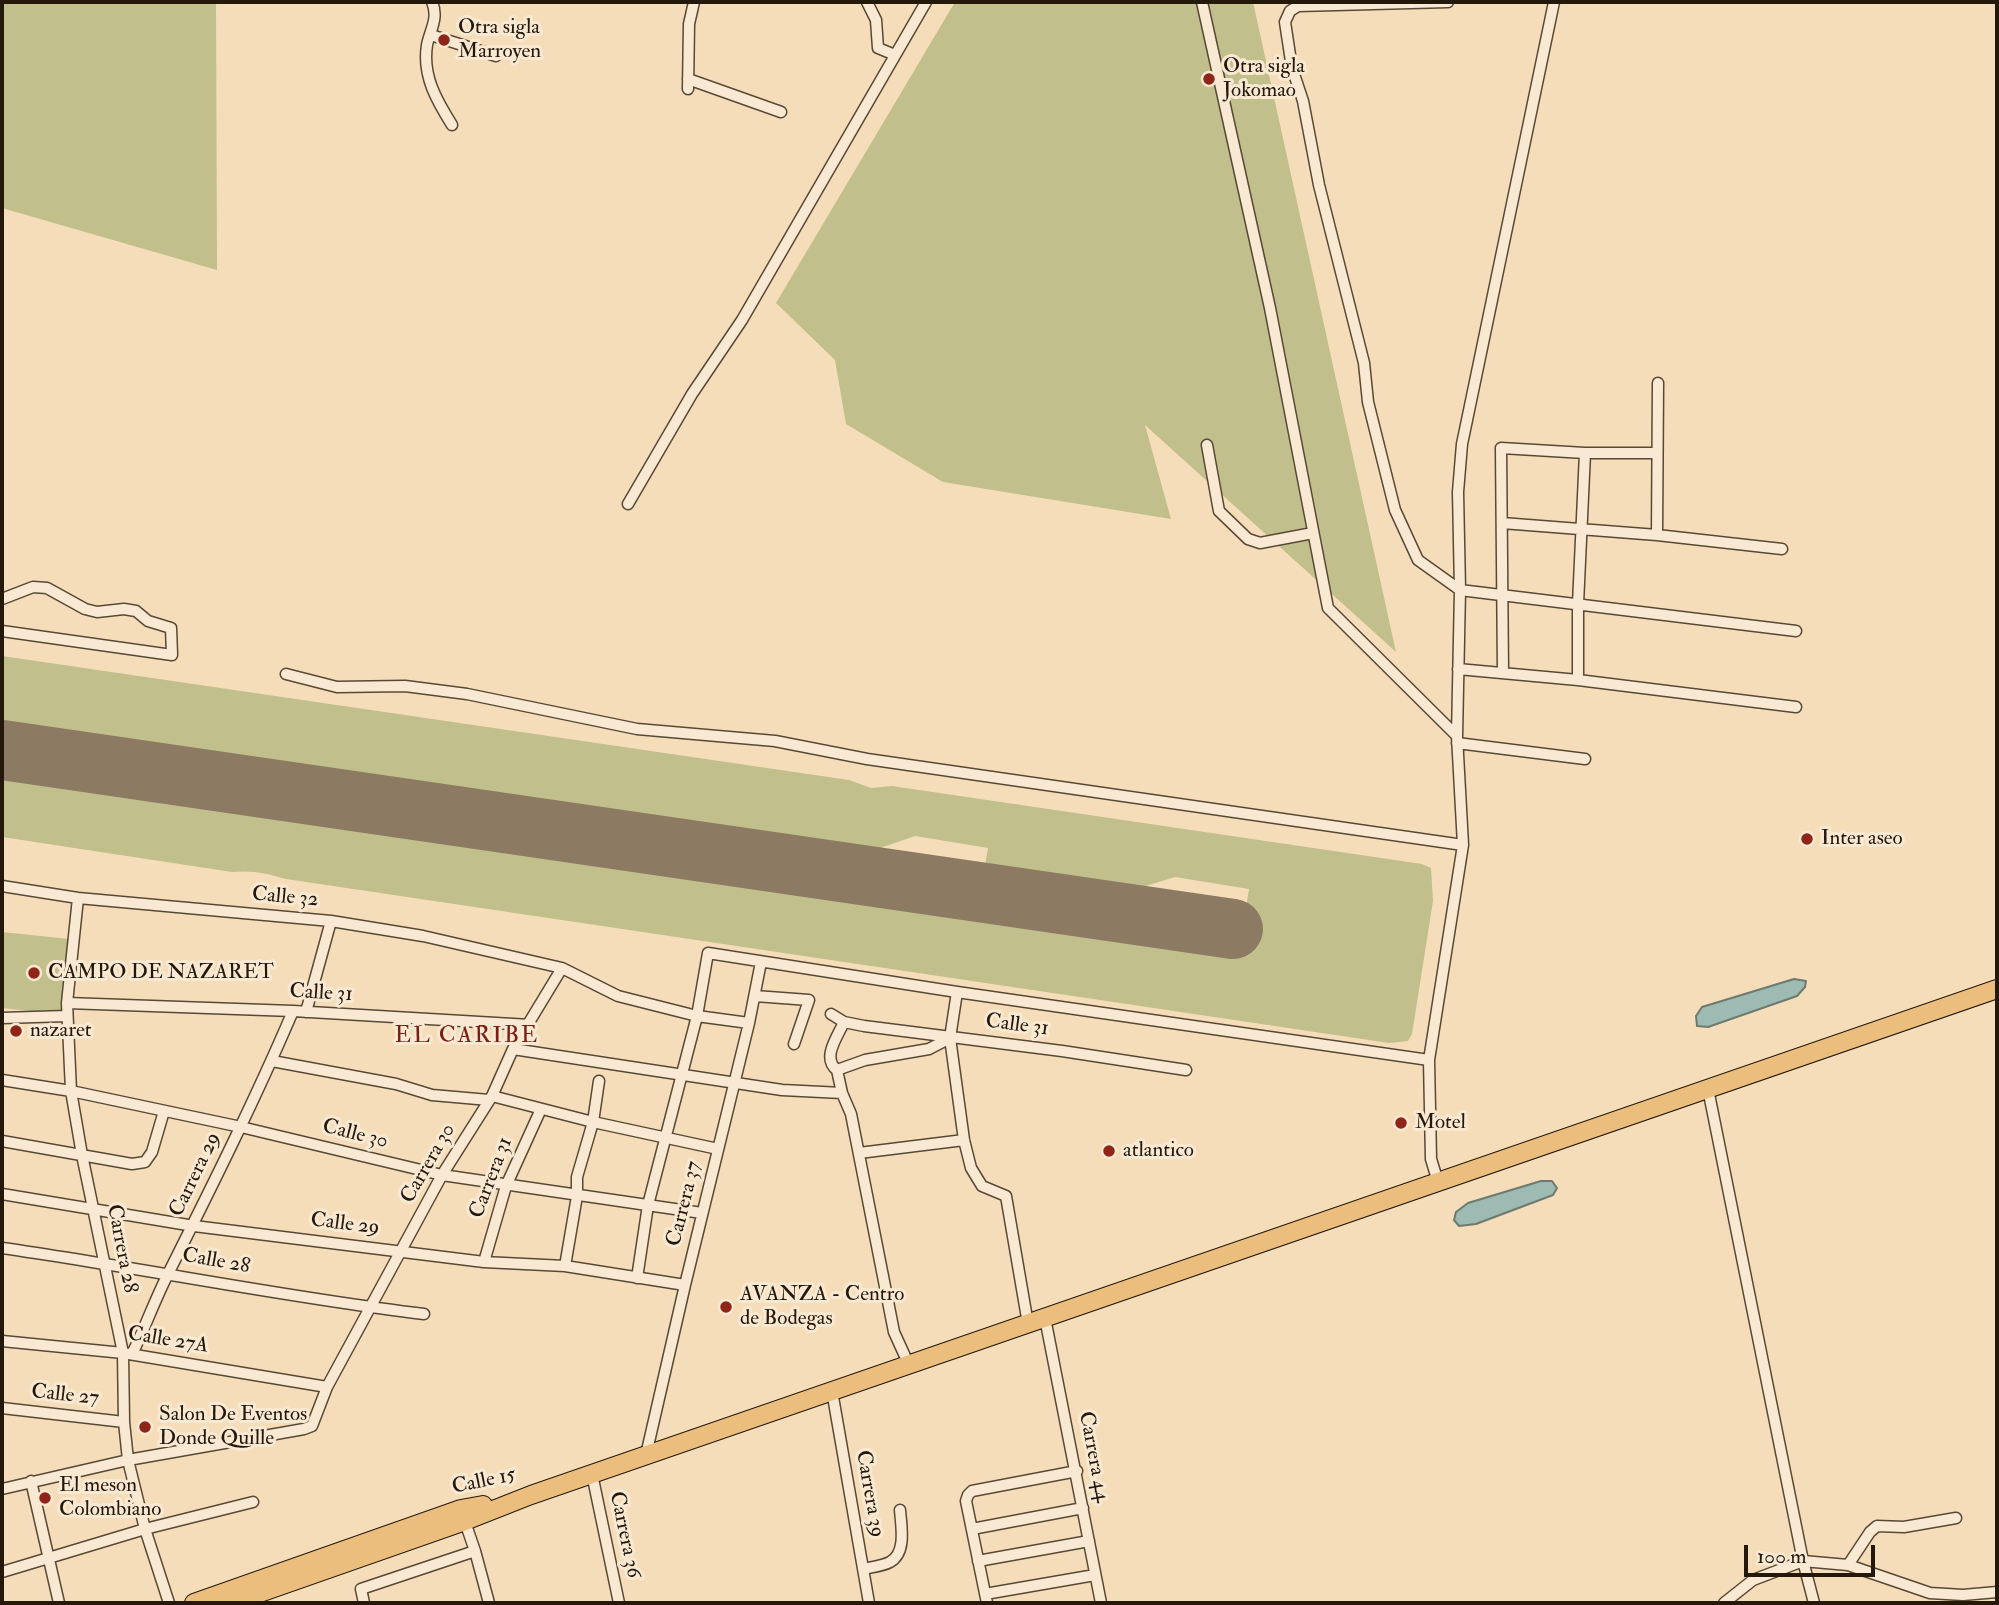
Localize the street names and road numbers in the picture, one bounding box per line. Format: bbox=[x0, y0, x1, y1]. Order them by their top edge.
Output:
street label: Calle 32 bbox=[251, 883, 319, 913]
street label: Calle 31 bbox=[289, 980, 353, 1008]
street label: Calle 31 bbox=[984, 1010, 1050, 1042]
street label: Calle 30 bbox=[320, 1115, 390, 1155]
street label: Carrera 30 bbox=[396, 1120, 462, 1208]
street label: Carrera 29 bbox=[165, 1129, 227, 1221]
street label: Carrera 31 bbox=[465, 1134, 519, 1222]
street label: Carrera 37 bbox=[662, 1159, 708, 1249]
street label: Carrera 28 bbox=[100, 1203, 142, 1295]
street label: Calle 29 bbox=[309, 1208, 381, 1242]
street label: Calle 28 bbox=[180, 1244, 252, 1280]
street label: Calle 27A bbox=[126, 1322, 210, 1360]
street label: Calle 27 bbox=[30, 1380, 100, 1412]
street label: Carrera 44 bbox=[1072, 1410, 1114, 1504]
street label: Carrera 39 bbox=[849, 1448, 889, 1540]
street label: Calle 15 bbox=[450, 1463, 518, 1501]
street label: Carrera 36 bbox=[603, 1489, 645, 1581]

